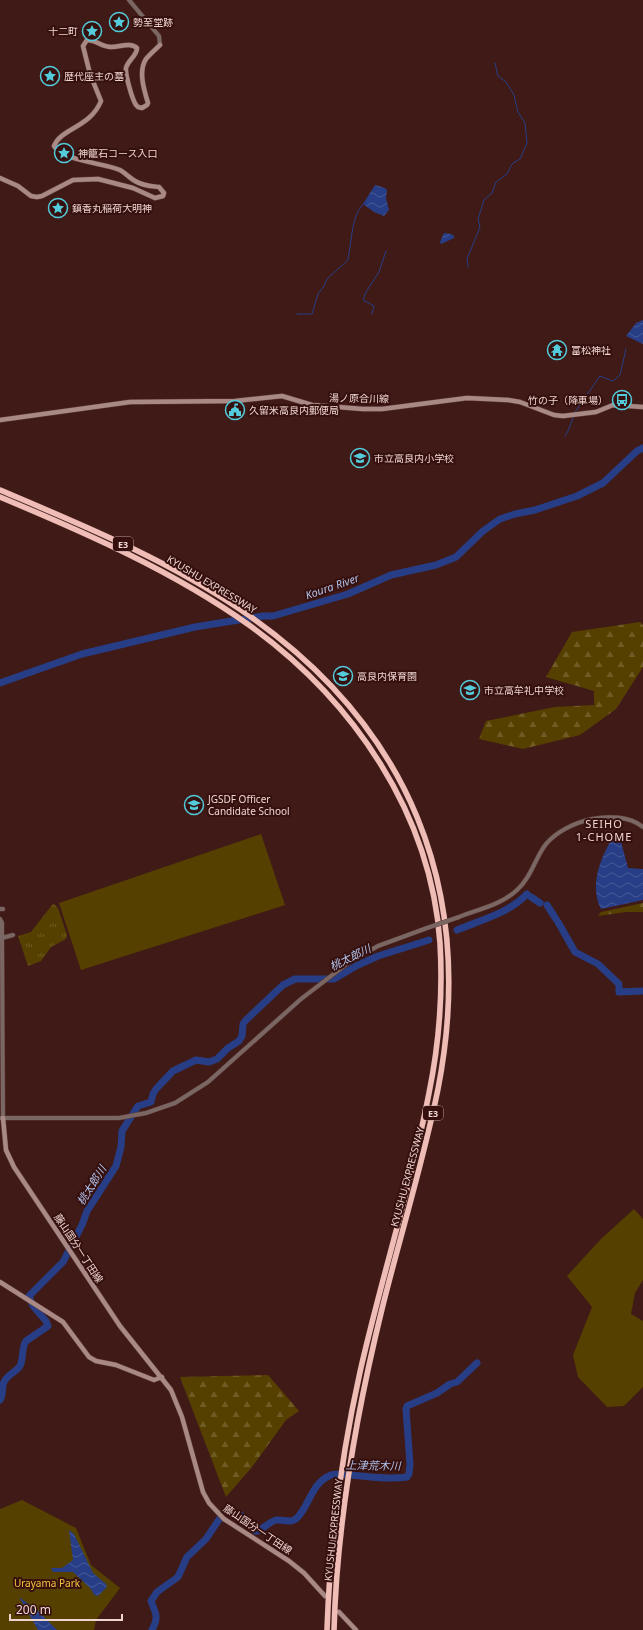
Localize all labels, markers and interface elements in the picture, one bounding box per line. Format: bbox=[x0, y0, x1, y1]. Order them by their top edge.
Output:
place icon: 勢至堂跡 bbox=[108, 11, 130, 33]
place label: 勢至堂跡 bbox=[133, 15, 173, 29]
place icon: 十二町 bbox=[81, 20, 103, 42]
place label: 十二町 bbox=[48, 24, 78, 38]
place icon: 歴代座主の墓 bbox=[39, 65, 61, 87]
place label: 歴代座主の墓 bbox=[64, 69, 124, 83]
place icon: 神籠石コース入口 bbox=[53, 142, 75, 164]
place label: 神籠石コース入口 bbox=[78, 146, 158, 160]
place icon: 鎮香丸稲荷大明神 bbox=[47, 197, 69, 219]
place label: 鎮香丸稲荷大明神 bbox=[72, 201, 152, 215]
temple icon: 富松神社 bbox=[546, 339, 568, 361]
place label: 富松神社 bbox=[571, 343, 611, 357]
bus stop icon: 竹の子（降車場） bbox=[611, 389, 633, 411]
street label: 湯ノ原合川線 bbox=[329, 390, 389, 406]
place label: 竹の子（降車場） bbox=[528, 393, 608, 407]
public building icon: 久留米高良内郵便局 bbox=[224, 399, 246, 421]
place label: 久留米高良内郵便局 bbox=[249, 403, 339, 417]
school or university icon: 市立高良内小学校 bbox=[349, 447, 371, 469]
place label: 市立高良内小学校 bbox=[374, 451, 454, 465]
road number: E3 bbox=[113, 537, 133, 551]
street label: KYUSHU EXPRESSWAY bbox=[164, 552, 260, 617]
water label: Koura River bbox=[303, 570, 362, 602]
school or university icon: 高良内保育園 bbox=[332, 665, 354, 687]
place label: 高良内保育園 bbox=[357, 669, 417, 683]
school or university icon: 市立高牟礼中学校 bbox=[459, 679, 481, 701]
place label: 市立高牟礼中学校 bbox=[484, 683, 564, 697]
place label: JGSDF Officer Candidate School bbox=[207, 792, 290, 818]
school or university icon: JGSDF Officer Candidate School bbox=[183, 794, 205, 816]
district label: SEIHO 1-CHOME bbox=[576, 816, 632, 844]
water label: 桃太郎川 bbox=[327, 940, 374, 973]
road number: E3 bbox=[423, 1106, 443, 1120]
street label: KYUSHU EXPRESSWAY bbox=[387, 1125, 427, 1228]
water label: 桃太郎川 bbox=[73, 1162, 110, 1208]
street label: 藤山国分一丁田線 bbox=[51, 1211, 107, 1285]
water label: 上津荒木川 bbox=[345, 1457, 402, 1473]
street label: KYUSHU EXPRESSWAY bbox=[321, 1478, 345, 1582]
street label: 藤山国分一丁田線 bbox=[221, 1501, 295, 1557]
park label: Urayama Park bbox=[14, 1576, 81, 1590]
scale bar bbox=[10, 1596, 122, 1622]
text: 200 m bbox=[16, 1601, 51, 1618]

